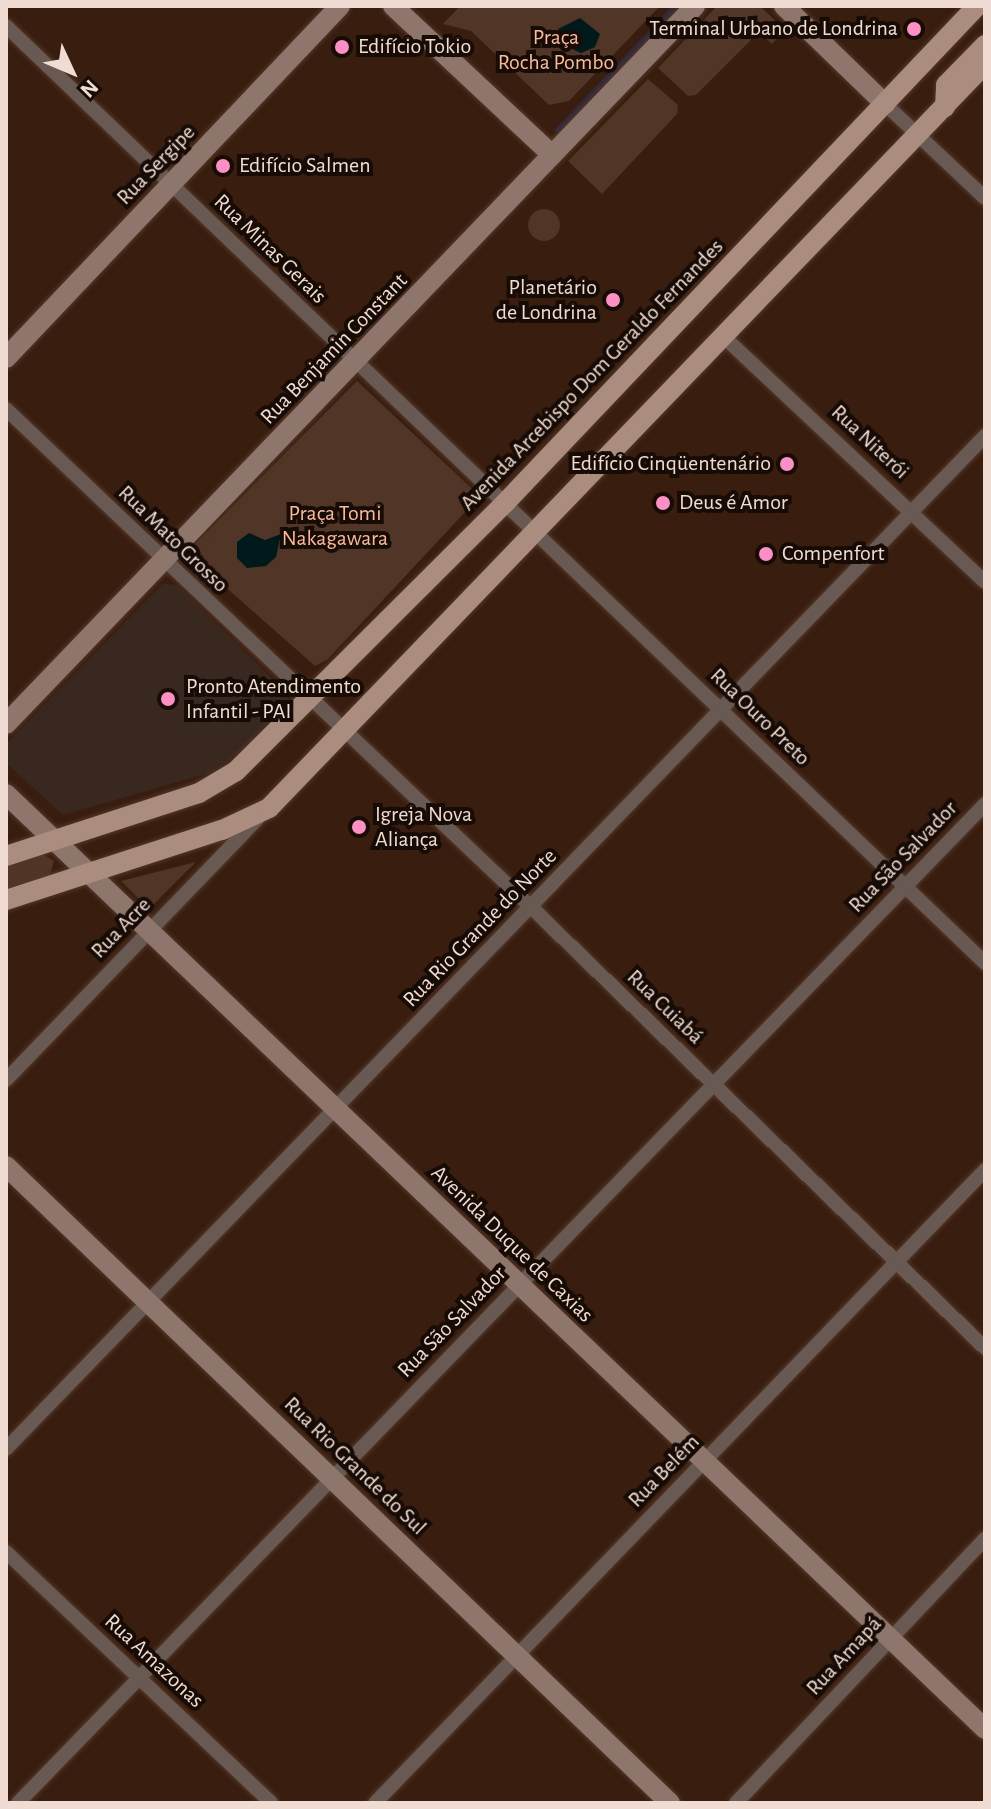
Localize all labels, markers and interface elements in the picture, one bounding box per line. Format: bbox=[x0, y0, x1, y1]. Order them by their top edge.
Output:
place label: Terminal Urbano de Londrina bbox=[649, 16, 898, 42]
marker: Terminal Urbano de Londrina bbox=[905, 20, 923, 38]
park label: Praça Rocha Pombo bbox=[498, 24, 614, 76]
north arrow bbox=[32, 32, 112, 112]
place label: Edifício Tokio bbox=[358, 34, 471, 60]
marker: Edifício Tokio bbox=[333, 38, 351, 56]
text: N bbox=[76, 76, 102, 102]
street label: Rua Sergipe bbox=[111, 119, 201, 211]
place label: Edifício Salmen bbox=[239, 153, 371, 179]
marker: Edifício Salmen bbox=[214, 157, 232, 175]
street label: Rua Minas Gerais bbox=[208, 189, 332, 309]
street label: Avenida Arcebispo Dom Geraldo Fernandes bbox=[455, 234, 729, 516]
street label: Rua Benjamin Constant bbox=[255, 268, 413, 430]
place label: Planetário de Londrina bbox=[496, 274, 597, 326]
marker: Planetário de Londrina bbox=[604, 291, 622, 309]
street label: Rua Niterói bbox=[825, 399, 915, 485]
place label: Edifício Cinqüentenário bbox=[571, 451, 771, 477]
marker: Edifício Cinqüentenário bbox=[778, 455, 796, 473]
street label: Rua Mato Grosso bbox=[112, 480, 234, 598]
place label: Deus é Amor bbox=[679, 490, 788, 516]
marker: Deus é Amor bbox=[654, 494, 672, 512]
park label: Praça Tomi Nakagawara bbox=[282, 500, 388, 552]
place label: Compenfort bbox=[782, 541, 885, 567]
marker: Compenfort bbox=[757, 545, 775, 563]
street label: Rua Ouro Preto bbox=[704, 663, 816, 771]
place label: Pronto Atendimento Infantil - PAI bbox=[186, 673, 361, 724]
marker: Pronto Atendimento Infantil - PAI bbox=[157, 688, 179, 710]
street label: Rua São Salvador bbox=[843, 796, 963, 918]
place label: Igreja Nova Aliança bbox=[375, 801, 472, 852]
marker: Igreja Nova Aliança bbox=[350, 818, 368, 836]
street label: Rua Rio Grande do Norte bbox=[398, 843, 562, 1013]
street label: Rua Acre bbox=[86, 892, 156, 964]
street label: Rua Cuiabá bbox=[621, 964, 709, 1050]
street label: Avenida Duque de Caxias bbox=[426, 1160, 598, 1328]
street label: Rua São Salvador bbox=[392, 1261, 512, 1383]
street label: Rua Rio Grande do Sul bbox=[278, 1391, 432, 1541]
street label: Rua Belém bbox=[623, 1429, 705, 1513]
street label: Rua Amazonas bbox=[99, 1608, 209, 1714]
street label: Rua Amapá bbox=[801, 1611, 887, 1701]

